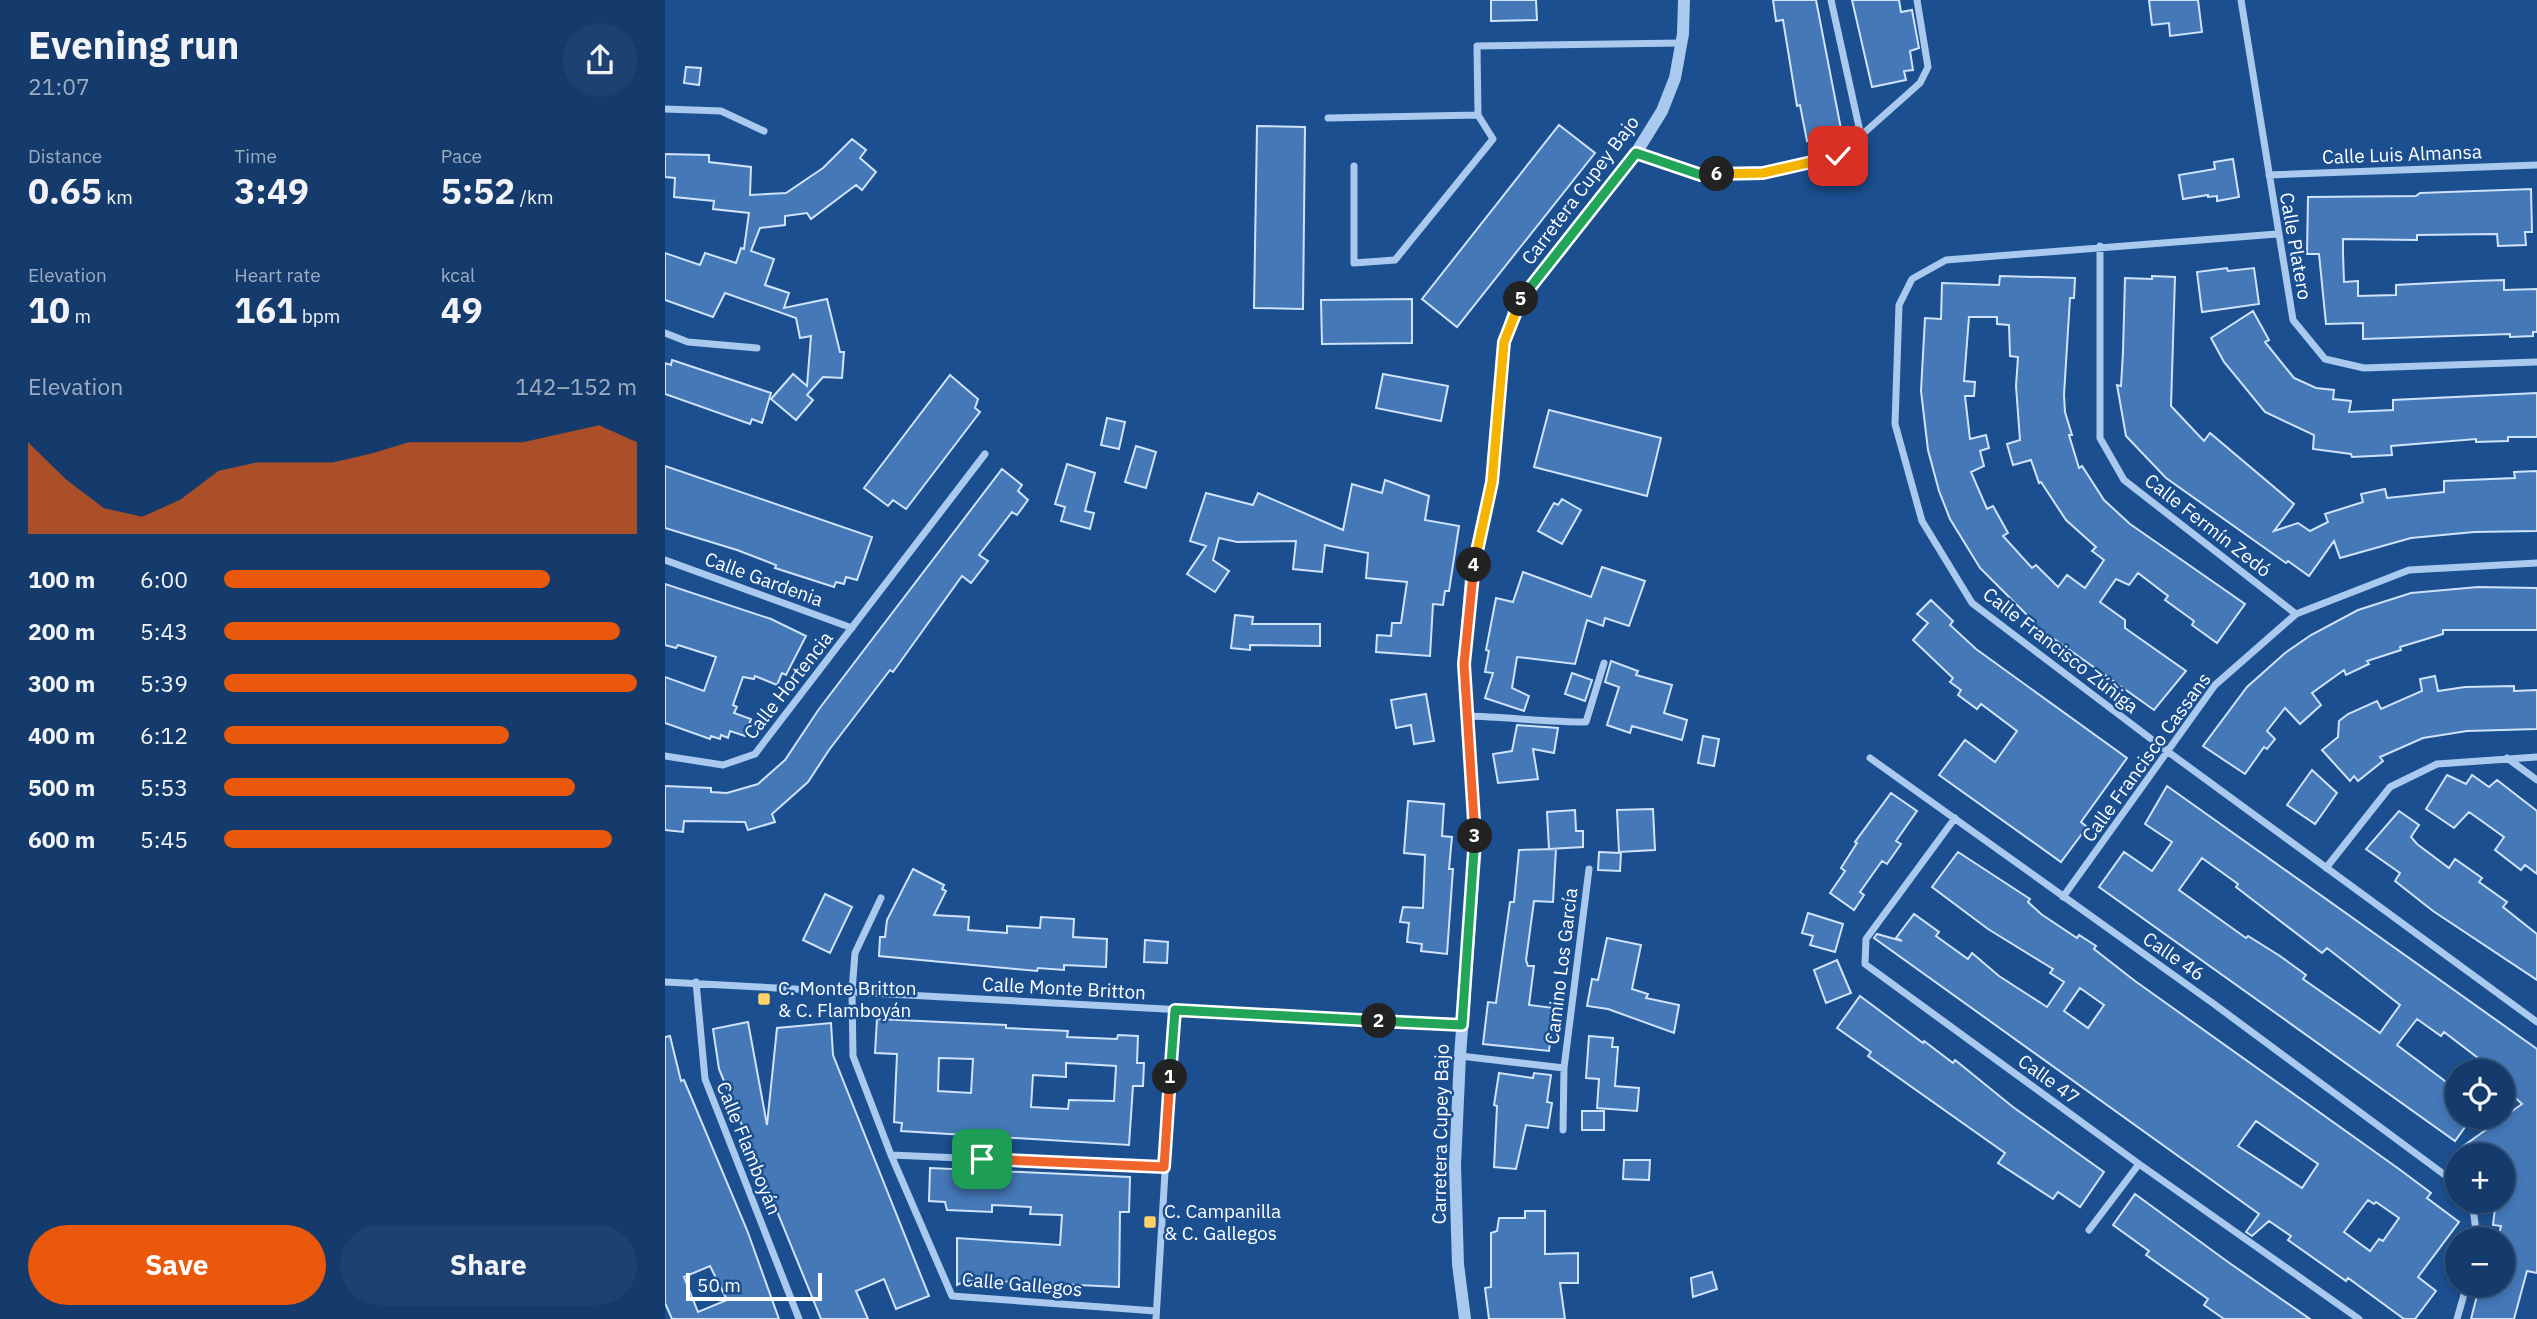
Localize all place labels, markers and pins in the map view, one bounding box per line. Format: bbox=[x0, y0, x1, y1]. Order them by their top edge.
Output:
pin bbox=[1808, 126, 1868, 186]
pin: 6 bbox=[1699, 156, 1735, 192]
pin: 5 bbox=[1503, 282, 1539, 316]
pin: 4 bbox=[1457, 548, 1491, 582]
pin: 3 bbox=[1457, 818, 1493, 854]
place label: C. Monte Britton & C. Flamboyán bbox=[778, 976, 916, 1022]
marker: C. Monte Britton & C. Flamboyán bbox=[756, 991, 772, 1007]
pin: 2 bbox=[1361, 1004, 1397, 1038]
pin: 1 bbox=[1153, 1060, 1187, 1094]
pin bbox=[952, 1129, 1012, 1189]
place label: C. Campanilla & C. Gallegos bbox=[1164, 1199, 1281, 1245]
marker: C. Campanilla & C. Gallegos bbox=[1142, 1214, 1158, 1230]

